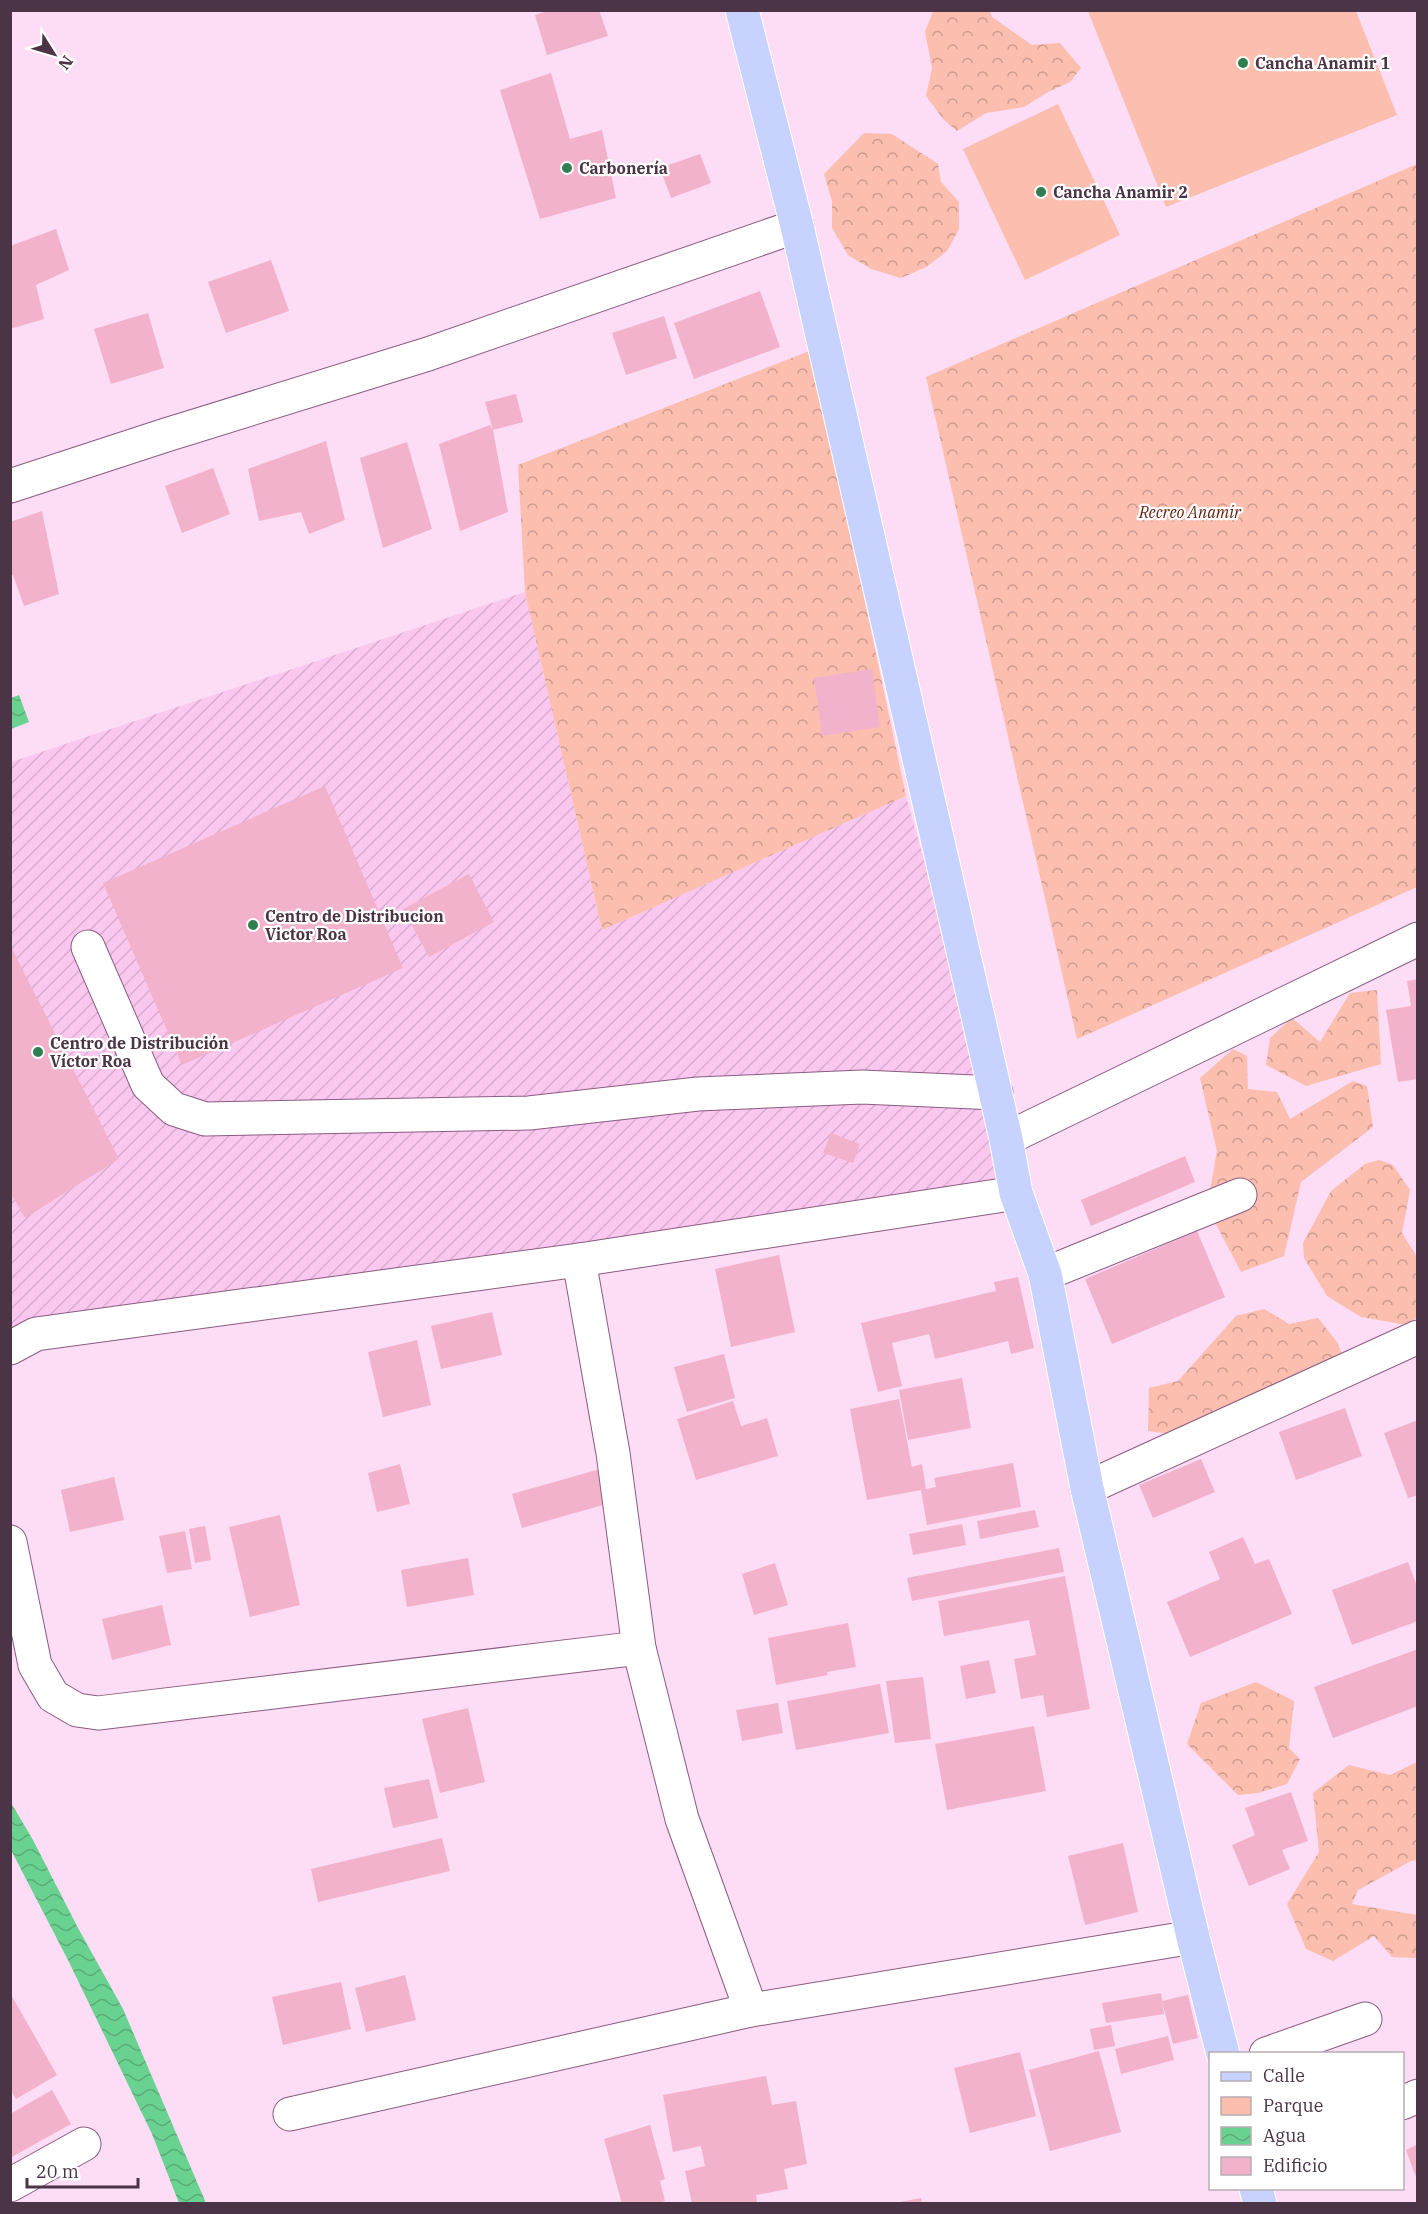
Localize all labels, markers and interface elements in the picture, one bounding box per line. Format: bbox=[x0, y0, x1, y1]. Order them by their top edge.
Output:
north arrow bbox=[24, 24, 84, 84]
text: N bbox=[54, 52, 78, 74]
place label: Cancha Anamir 1 bbox=[1255, 53, 1390, 73]
marker: Cancha Anamir 1 bbox=[1236, 56, 1250, 70]
place label: Carbonería bbox=[579, 158, 668, 178]
marker: Carbonería bbox=[560, 161, 574, 175]
place label: Cancha Anamir 2 bbox=[1053, 182, 1188, 202]
marker: Cancha Anamir 2 bbox=[1034, 185, 1048, 199]
park label: Recreo Anamir bbox=[1138, 502, 1242, 522]
place label: Centro de Distribucion Victor Roa bbox=[265, 906, 444, 944]
marker: Centro de Distribucion Victor Roa bbox=[246, 918, 260, 932]
place label: Centro de Distribución Víctor Roa bbox=[50, 1033, 229, 1071]
marker: Centro de Distribución Víctor Roa bbox=[31, 1045, 45, 1059]
legend bbox=[1209, 2052, 1404, 2190]
text: Calle bbox=[1263, 2064, 1305, 2087]
text: Parque bbox=[1263, 2094, 1323, 2117]
text: Agua bbox=[1263, 2124, 1306, 2147]
scale bar bbox=[27, 2151, 138, 2189]
text: Edificio bbox=[1263, 2154, 1327, 2177]
text: 20 m bbox=[36, 2160, 79, 2183]

